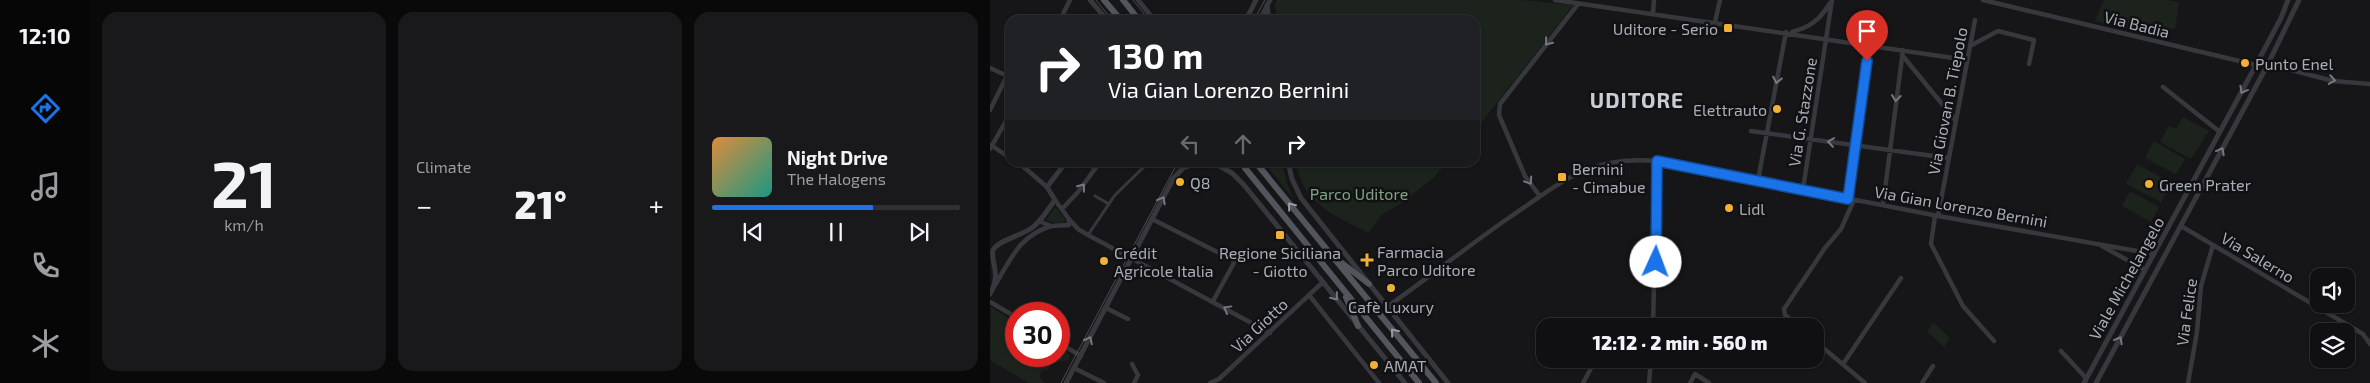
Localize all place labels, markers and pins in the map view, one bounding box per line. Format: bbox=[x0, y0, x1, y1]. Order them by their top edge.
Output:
pin bbox=[1846, 10, 1888, 61]
place label: Uditore - Serio bbox=[1613, 19, 1718, 38]
marker: Uditore - Serio bbox=[1722, 22, 1734, 34]
place label: Punto Enel bbox=[2255, 54, 2333, 73]
marker: Punto Enel bbox=[2239, 57, 2251, 69]
place label: Elettrauto bbox=[1693, 100, 1767, 119]
marker: Elettrauto bbox=[1771, 103, 1783, 115]
place label: Bernini - Cimabue bbox=[1572, 159, 1645, 196]
marker: Bernini - Cimabue bbox=[1556, 171, 1568, 183]
place label: Q8 bbox=[1190, 173, 1210, 193]
place label: Green Prater bbox=[2159, 175, 2252, 194]
marker: Q8 bbox=[1174, 176, 1186, 188]
marker: Green Prater bbox=[2143, 178, 2155, 190]
place label: Lidl bbox=[1739, 199, 1765, 218]
marker: Lidl bbox=[1723, 202, 1735, 214]
marker: Regione Siciliana - Giotto bbox=[1274, 229, 1286, 241]
place label: Farmacia Parco Uditore bbox=[1377, 242, 1476, 279]
place label: Crédit Agricole Italia bbox=[1114, 243, 1214, 280]
place label: Regione Siciliana - Giotto bbox=[1219, 243, 1341, 280]
marker: Farmacia Parco Uditore bbox=[1361, 254, 1373, 266]
marker: Crédit Agricole Italia bbox=[1098, 255, 1110, 267]
marker: Cafè Luxury bbox=[1385, 282, 1397, 294]
place label: Cafè Luxury bbox=[1348, 297, 1434, 316]
place label: AMAT bbox=[1384, 356, 1426, 375]
marker: AMAT bbox=[1368, 359, 1380, 371]

